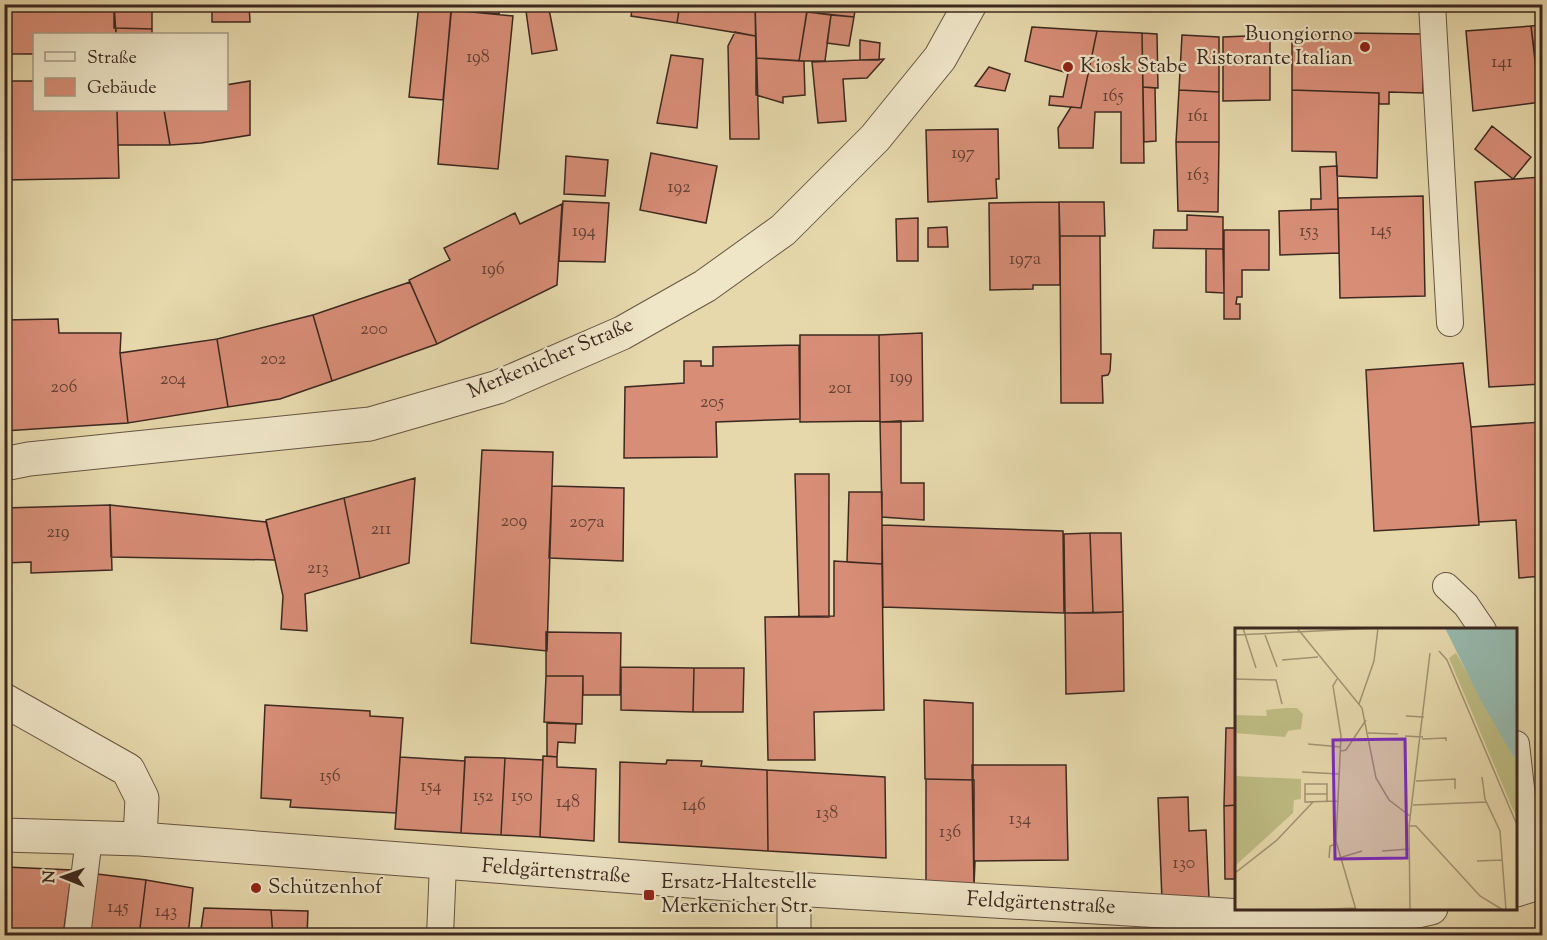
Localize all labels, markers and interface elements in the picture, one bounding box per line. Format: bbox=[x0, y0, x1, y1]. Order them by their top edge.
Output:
place label: Buongiorno Ristorante Italian bbox=[1196, 20, 1353, 74]
legend bbox=[33, 33, 228, 111]
marker: Buongiorno Ristorante Italian bbox=[1358, 40, 1372, 54]
house number: 198 bbox=[466, 45, 490, 71]
text: Straße bbox=[87, 46, 137, 72]
house number: 141 bbox=[1491, 50, 1513, 76]
place label: Kiosk Stabe bbox=[1080, 52, 1187, 82]
marker: Kiosk Stabe bbox=[1061, 60, 1075, 74]
text: Gebäude bbox=[87, 76, 157, 102]
house number: 165 bbox=[1102, 84, 1124, 110]
house number: 161 bbox=[1187, 104, 1209, 130]
house number: 197 bbox=[951, 141, 975, 167]
house number: 163 bbox=[1187, 163, 1209, 189]
house number: 192 bbox=[667, 175, 691, 201]
house number: 145 bbox=[1370, 218, 1392, 244]
house number: 194 bbox=[572, 219, 596, 245]
house number: 153 bbox=[1299, 219, 1319, 245]
house number: 197a bbox=[1009, 247, 1041, 273]
house number: 196 bbox=[481, 257, 505, 283]
street label: Merkenicher Straße bbox=[463, 311, 639, 407]
house number: 200 bbox=[360, 317, 388, 343]
house number: 202 bbox=[260, 347, 287, 373]
house number: 199 bbox=[889, 365, 913, 391]
house number: 204 bbox=[160, 367, 186, 393]
house number: 206 bbox=[51, 375, 77, 401]
house number: 201 bbox=[828, 376, 852, 402]
house number: 205 bbox=[700, 390, 724, 416]
house number: 209 bbox=[501, 509, 528, 535]
house number: 207a bbox=[569, 510, 605, 536]
house number: 211 bbox=[371, 517, 391, 543]
house number: 219 bbox=[46, 520, 70, 546]
house number: 213 bbox=[307, 556, 329, 582]
inset map bbox=[1235, 628, 1517, 910]
house number: 156 bbox=[319, 764, 341, 790]
house number: 154 bbox=[420, 774, 442, 800]
house number: 152 bbox=[473, 784, 494, 810]
house number: 150 bbox=[511, 784, 533, 810]
house number: 148 bbox=[556, 790, 580, 816]
house number: 146 bbox=[682, 793, 706, 819]
house number: 138 bbox=[816, 801, 838, 827]
house number: 134 bbox=[1009, 807, 1031, 833]
house number: 136 bbox=[939, 820, 961, 846]
north arrow bbox=[33, 847, 93, 907]
house number: 130 bbox=[1173, 851, 1195, 877]
street label: Feldgärtenstraße bbox=[481, 852, 631, 892]
place label: Ersatz-Haltestelle Merkenicher Str. bbox=[661, 868, 817, 922]
text: N bbox=[39, 870, 62, 883]
place label: Schützenhof bbox=[268, 873, 384, 903]
marker: Schützenhof bbox=[249, 881, 263, 895]
street label: Feldgärtenstraße bbox=[966, 885, 1116, 923]
marker: Ersatz-Haltestelle Merkenicher Str. bbox=[642, 888, 656, 902]
house number: 145 bbox=[107, 895, 129, 921]
house number: 143 bbox=[155, 899, 177, 925]

